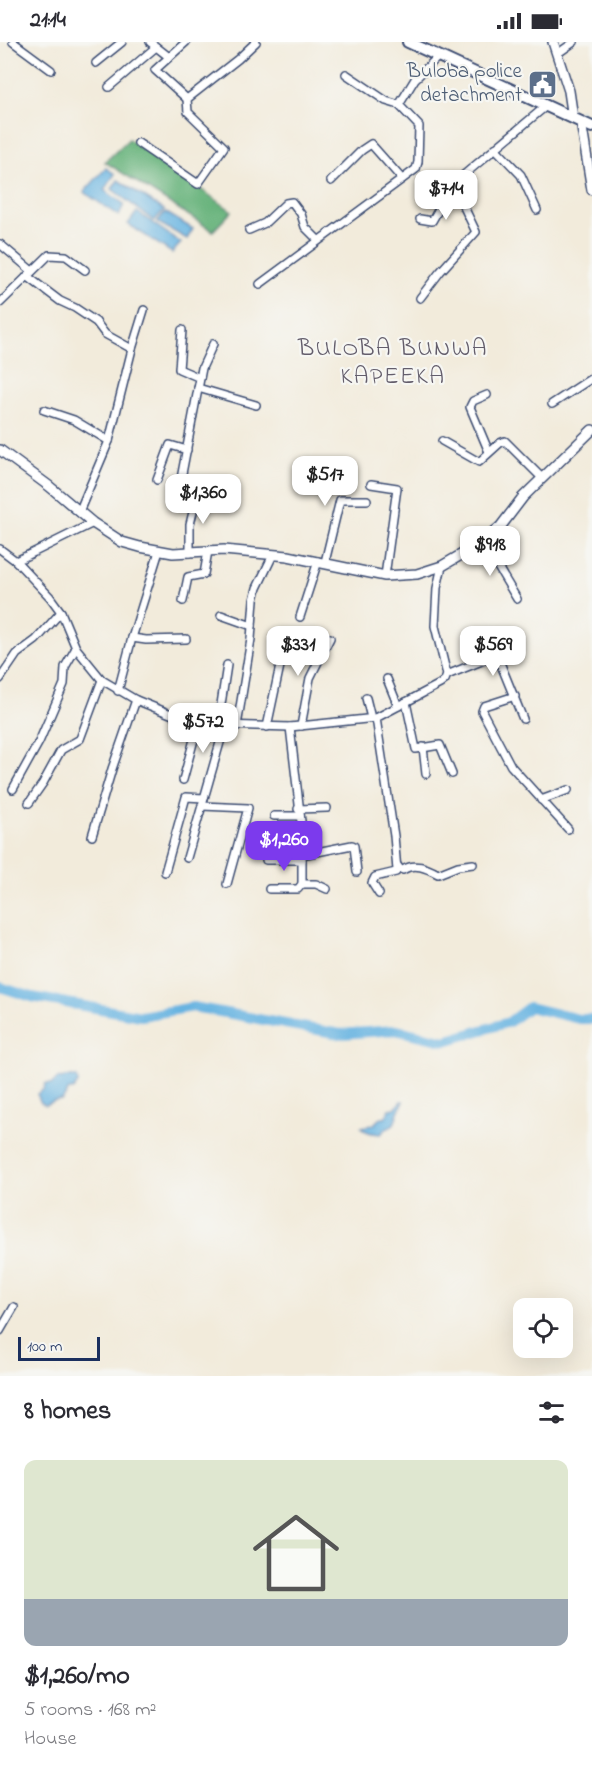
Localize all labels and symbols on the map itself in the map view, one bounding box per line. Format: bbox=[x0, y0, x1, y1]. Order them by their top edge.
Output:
place label: Buloba police detachment bbox=[406, 57, 523, 111]
public building icon: Buloba police detachment bbox=[527, 68, 559, 100]
pin: $714 bbox=[410, 170, 482, 221]
district label: BULOBA BUNWA KAPEEKA bbox=[297, 332, 488, 395]
pin: $517 bbox=[289, 456, 361, 507]
pin: $1,360 bbox=[154, 474, 252, 525]
pin: $918 bbox=[454, 526, 526, 577]
pin: $331 bbox=[262, 626, 334, 677]
pin: $569 bbox=[457, 626, 529, 677]
pin: $572 bbox=[167, 703, 239, 754]
pin: $1,260 bbox=[235, 821, 333, 872]
scale bar bbox=[18, 1334, 100, 1362]

